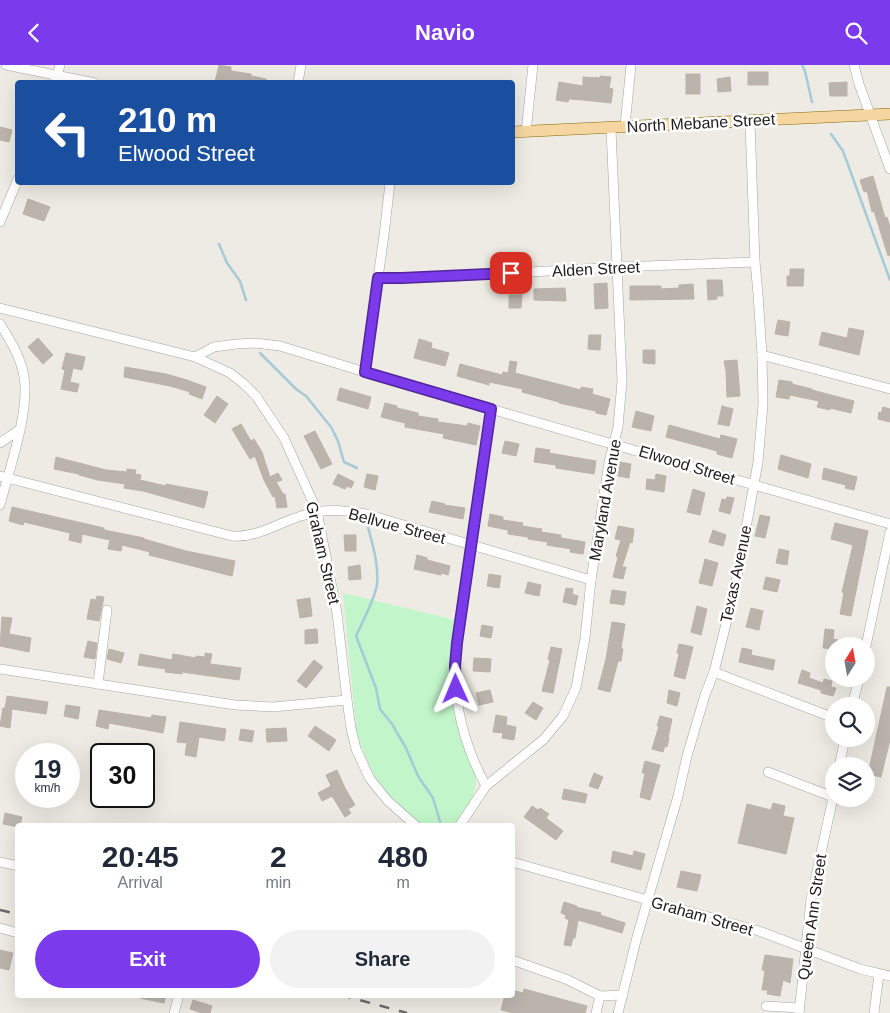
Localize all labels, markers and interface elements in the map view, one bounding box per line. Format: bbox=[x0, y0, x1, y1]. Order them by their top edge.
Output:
icon: back bbox=[20, 19, 48, 47]
icon: search bbox=[842, 19, 870, 47]
text: Navio bbox=[415, 20, 475, 45]
icon: left bbox=[35, 100, 100, 165]
text: 210 m bbox=[118, 100, 217, 139]
street label: North Mebane Street bbox=[626, 111, 776, 135]
text: Elwood Street bbox=[118, 141, 255, 166]
pin bbox=[490, 252, 532, 294]
street label: Alden Street bbox=[552, 258, 641, 280]
icon: arrive bbox=[497, 259, 525, 287]
street label: Maryland Avenue bbox=[586, 438, 624, 562]
street label: Elwood Street bbox=[637, 442, 738, 488]
street label: Graham Street bbox=[303, 500, 343, 607]
street label: Bellvue Street bbox=[347, 505, 448, 547]
street label: Texas Avenue bbox=[717, 524, 755, 624]
north arrow bbox=[825, 637, 875, 687]
map controls bbox=[825, 637, 875, 807]
position arrow bbox=[429, 662, 481, 714]
button: search bbox=[825, 697, 875, 747]
speed limit sign: 30 bbox=[90, 743, 155, 808]
text: 19 bbox=[34, 755, 61, 783]
button: layers bbox=[825, 757, 875, 807]
text: km/h bbox=[34, 781, 61, 795]
text: 20:45 bbox=[102, 840, 179, 873]
text: 2 bbox=[270, 840, 287, 873]
text: 480 bbox=[378, 840, 428, 873]
street label: Queen Ann Street bbox=[795, 852, 829, 981]
text: Arrival bbox=[118, 874, 163, 891]
text: min bbox=[265, 874, 291, 891]
text: m bbox=[396, 874, 410, 891]
street label: Graham Street bbox=[649, 893, 755, 939]
button: Exit bbox=[35, 930, 260, 988]
button: Share bbox=[270, 930, 495, 988]

